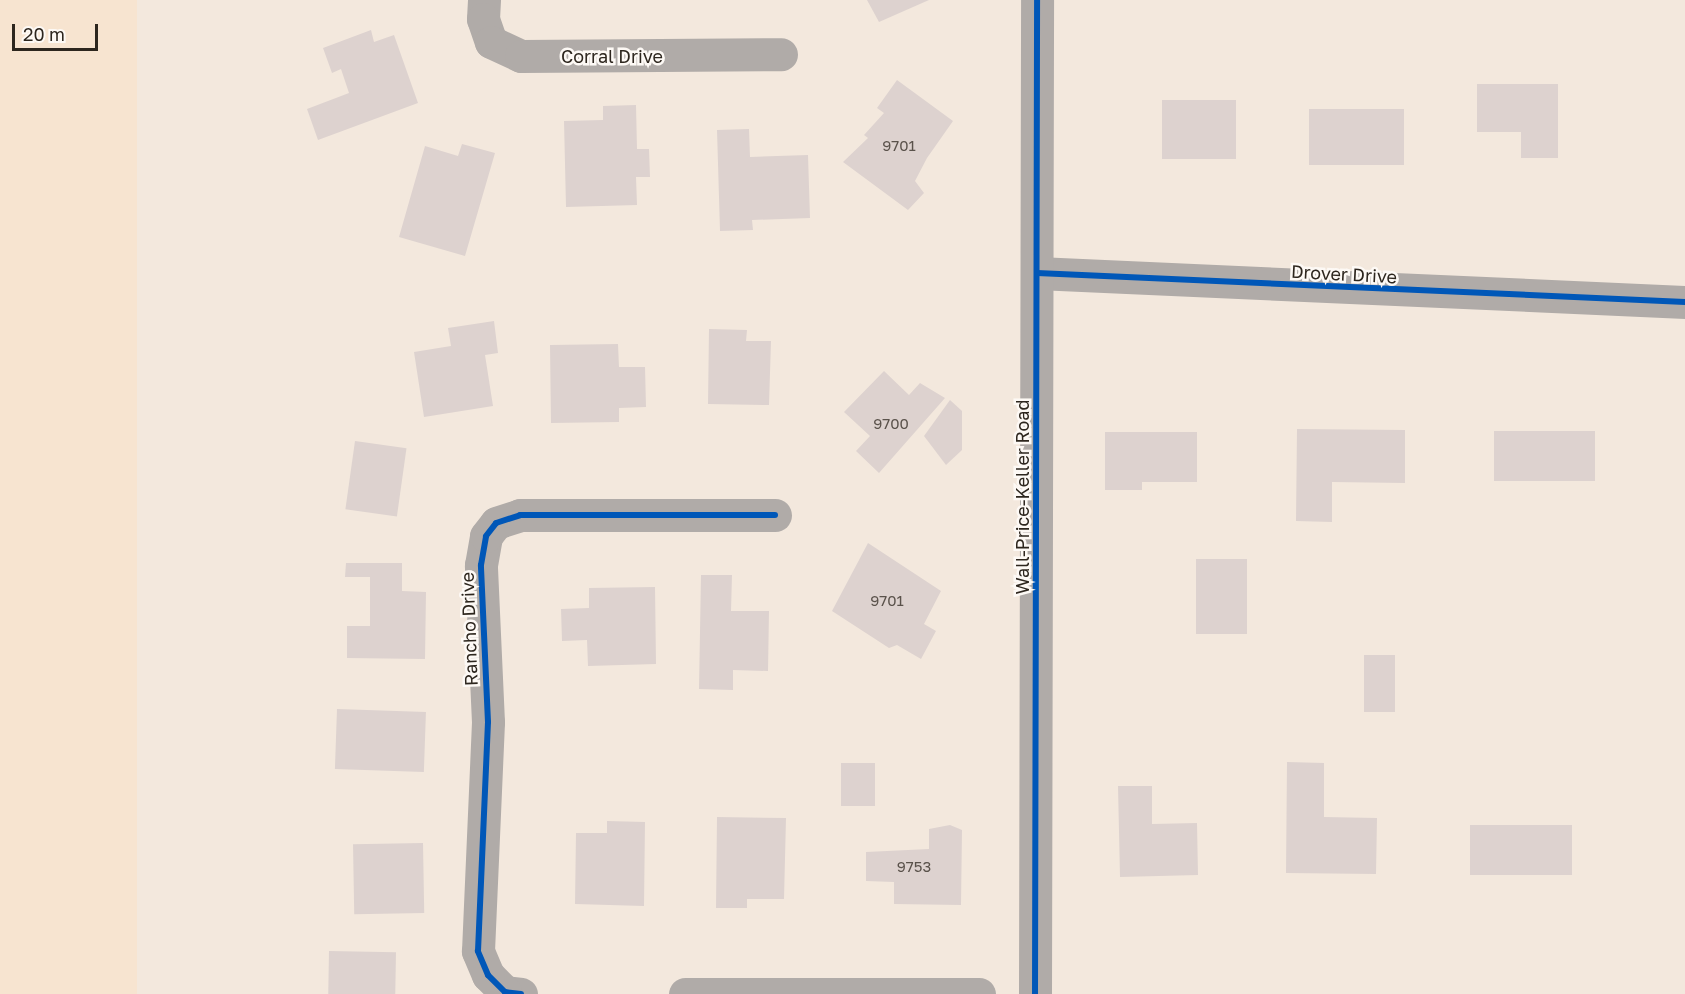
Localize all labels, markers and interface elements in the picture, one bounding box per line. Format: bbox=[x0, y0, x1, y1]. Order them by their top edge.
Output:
scale bar bbox=[15, 12, 100, 50]
text: 20 m bbox=[23, 23, 65, 45]
street label: Corral Drive bbox=[561, 45, 663, 67]
house number: 9701 bbox=[882, 137, 916, 155]
street label: Drover Drive bbox=[1290, 260, 1398, 288]
street label: Wall-Price-Keller Road bbox=[1011, 400, 1033, 594]
house number: 9700 bbox=[873, 415, 909, 433]
street label: Rancho Drive bbox=[456, 572, 482, 686]
house number: 9701 bbox=[870, 592, 904, 610]
house number: 9753 bbox=[897, 858, 931, 876]

